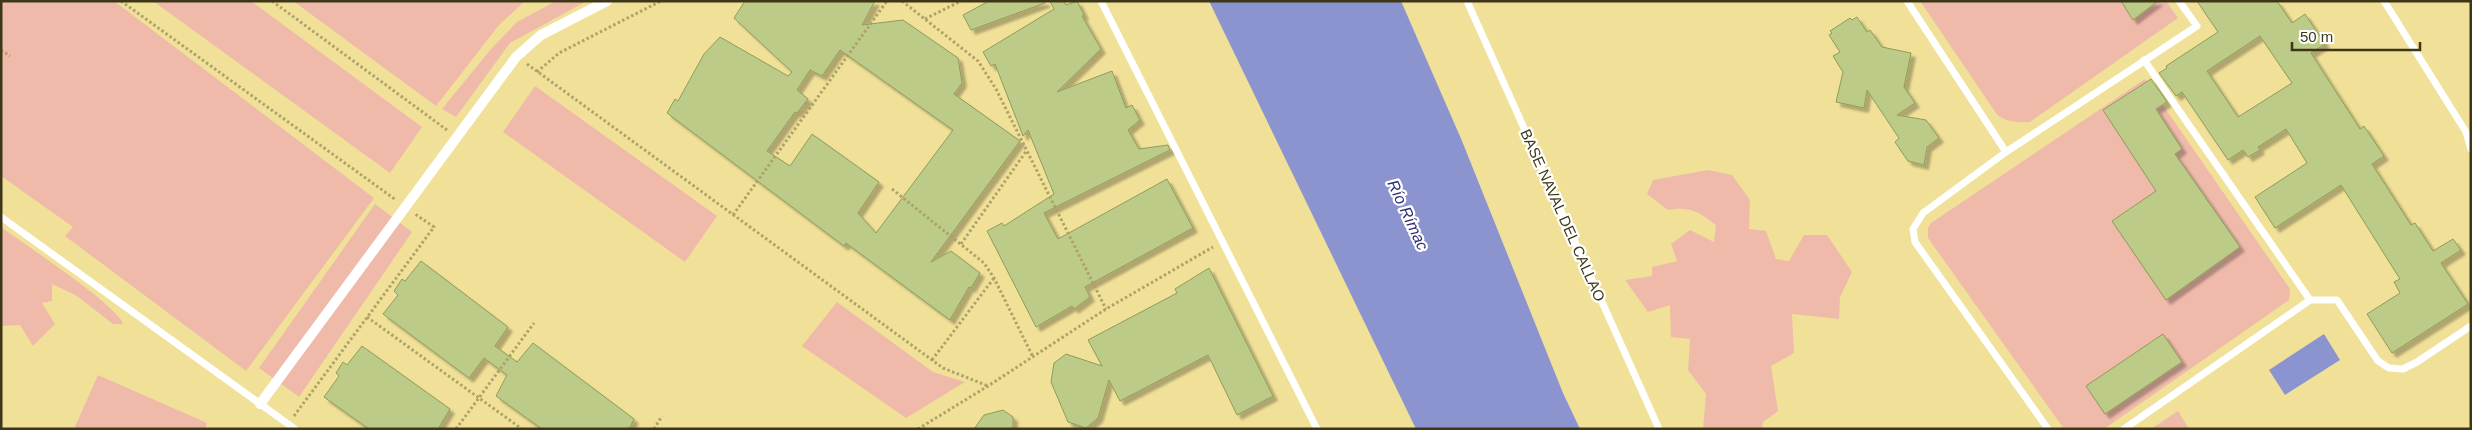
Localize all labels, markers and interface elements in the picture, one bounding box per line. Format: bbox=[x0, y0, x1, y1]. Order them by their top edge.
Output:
scale bar bbox=[2292, 20, 2420, 52]
text: 50 m bbox=[2300, 28, 2333, 45]
street label: BASE NAVAL DEL CALLAO bbox=[1517, 126, 1609, 304]
water label: Río Rímac bbox=[1384, 177, 1432, 253]

